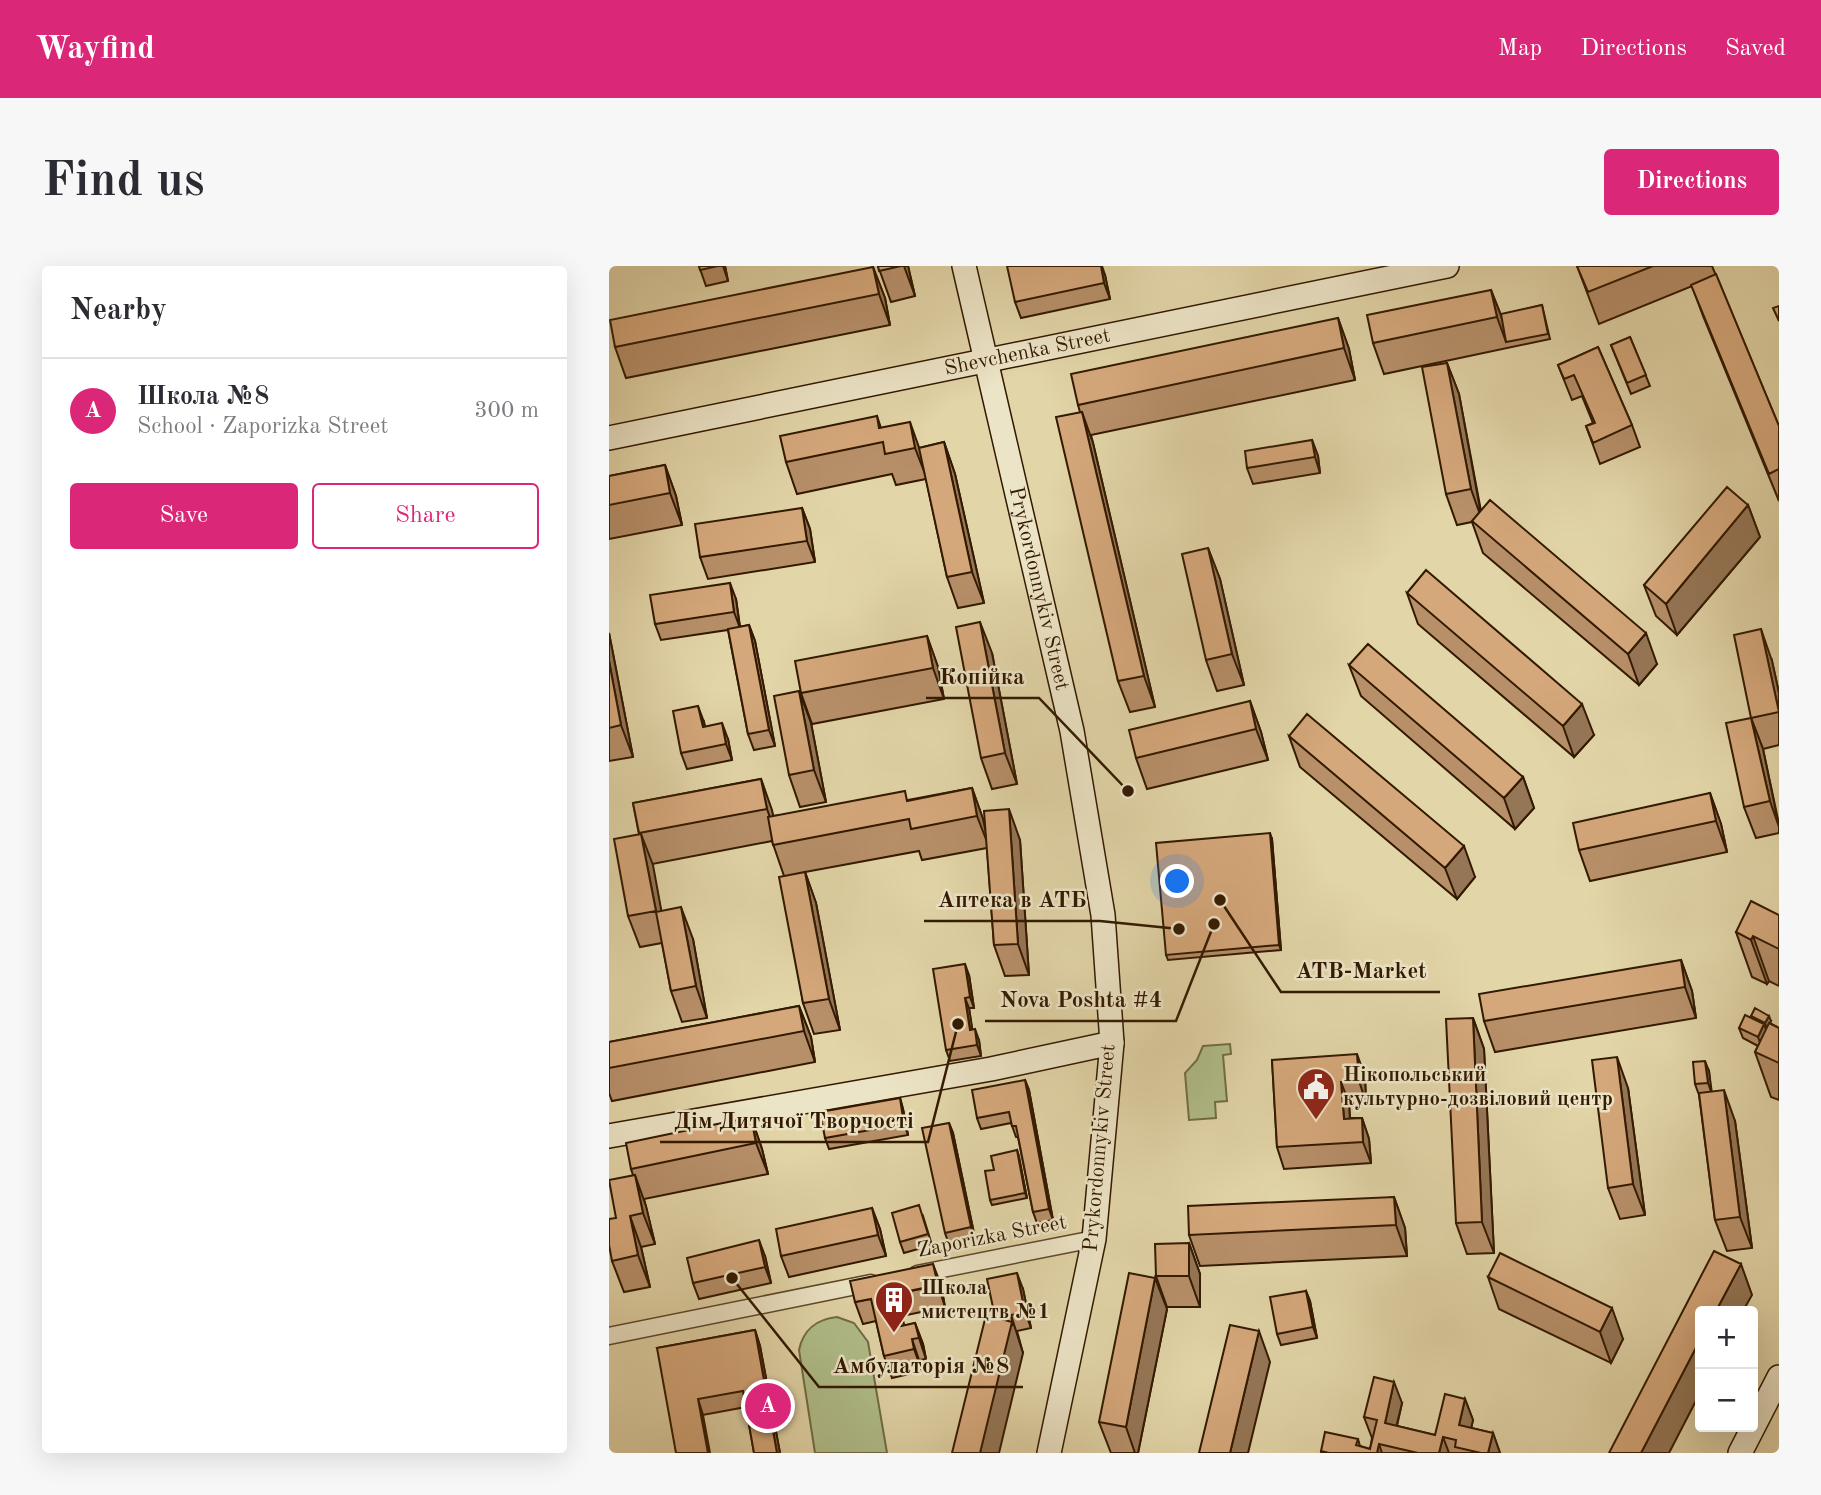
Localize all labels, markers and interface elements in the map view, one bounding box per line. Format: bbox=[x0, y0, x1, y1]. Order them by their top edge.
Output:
text: Wayfind bbox=[35, 33, 155, 66]
text: Map bbox=[1498, 37, 1542, 61]
text: Directions bbox=[1580, 37, 1687, 61]
text: Saved bbox=[1725, 37, 1786, 61]
button: Directions bbox=[1604, 149, 1779, 215]
text: Find us bbox=[42, 158, 205, 207]
text: Nearby bbox=[70, 296, 167, 326]
street label: Shevchenka Street bbox=[943, 325, 1112, 379]
text: Школа №8 bbox=[137, 384, 269, 410]
text: A bbox=[84, 399, 102, 422]
text: 300 m bbox=[474, 399, 539, 422]
text: School · Zaporizka Street bbox=[137, 415, 388, 438]
button: Save bbox=[70, 483, 298, 549]
button: Share bbox=[312, 483, 539, 549]
street label: Prykordonnykiv Street bbox=[1005, 484, 1073, 692]
callout: Копійка bbox=[926, 654, 1039, 698]
text: Копійка bbox=[939, 666, 1025, 689]
your location bbox=[1160, 864, 1194, 898]
callout: Аптека в АТБ bbox=[924, 877, 1100, 921]
text: Аптека в АТБ bbox=[938, 889, 1086, 912]
callout: ATB-Market bbox=[1281, 948, 1440, 992]
text: ATB-Market bbox=[1295, 960, 1427, 983]
callout: Nova Poshta #4 bbox=[985, 977, 1176, 1021]
text: Nova Poshta #4 bbox=[1000, 989, 1162, 1012]
street label: Prykordonnykiv Street bbox=[1080, 1043, 1120, 1253]
place label: Нікопольський культурно-дозвіловий центр bbox=[1343, 1065, 1613, 1110]
public building icon: Нікопольський культурно-дозвіловий центр bbox=[1295, 1066, 1337, 1121]
callout: Дім Дитячої Творчості bbox=[660, 1098, 928, 1142]
text: Дім Дитячої Творчості bbox=[674, 1110, 914, 1133]
street label: Zaporizka Street bbox=[916, 1212, 1068, 1262]
place label: Школа мистецтв №1 bbox=[921, 1278, 1050, 1323]
building icon: Школа мистецтв №1 bbox=[873, 1279, 915, 1334]
map controls bbox=[1695, 1306, 1758, 1432]
button: + bbox=[1695, 1306, 1758, 1369]
callout: Амбулаторія №8 bbox=[819, 1343, 1023, 1387]
text: Амбулаторія №8 bbox=[833, 1355, 1009, 1378]
button: − bbox=[1695, 1369, 1758, 1432]
pin: A bbox=[745, 1380, 791, 1432]

